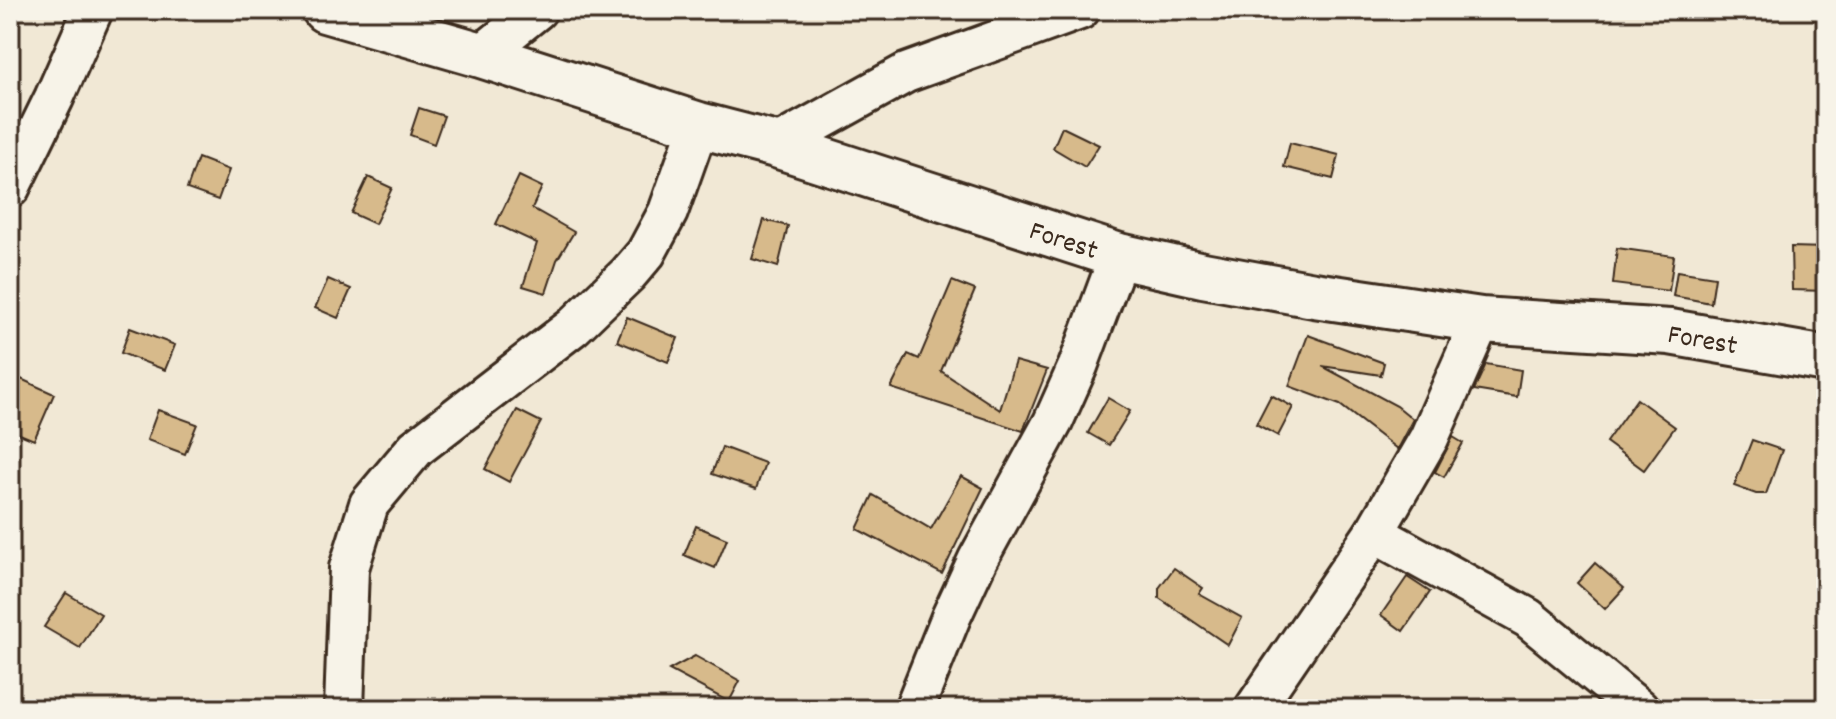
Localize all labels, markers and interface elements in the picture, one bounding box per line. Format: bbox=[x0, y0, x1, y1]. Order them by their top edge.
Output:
street label: Forest bbox=[1023, 213, 1102, 273]
street label: Forest bbox=[1664, 317, 1740, 368]

